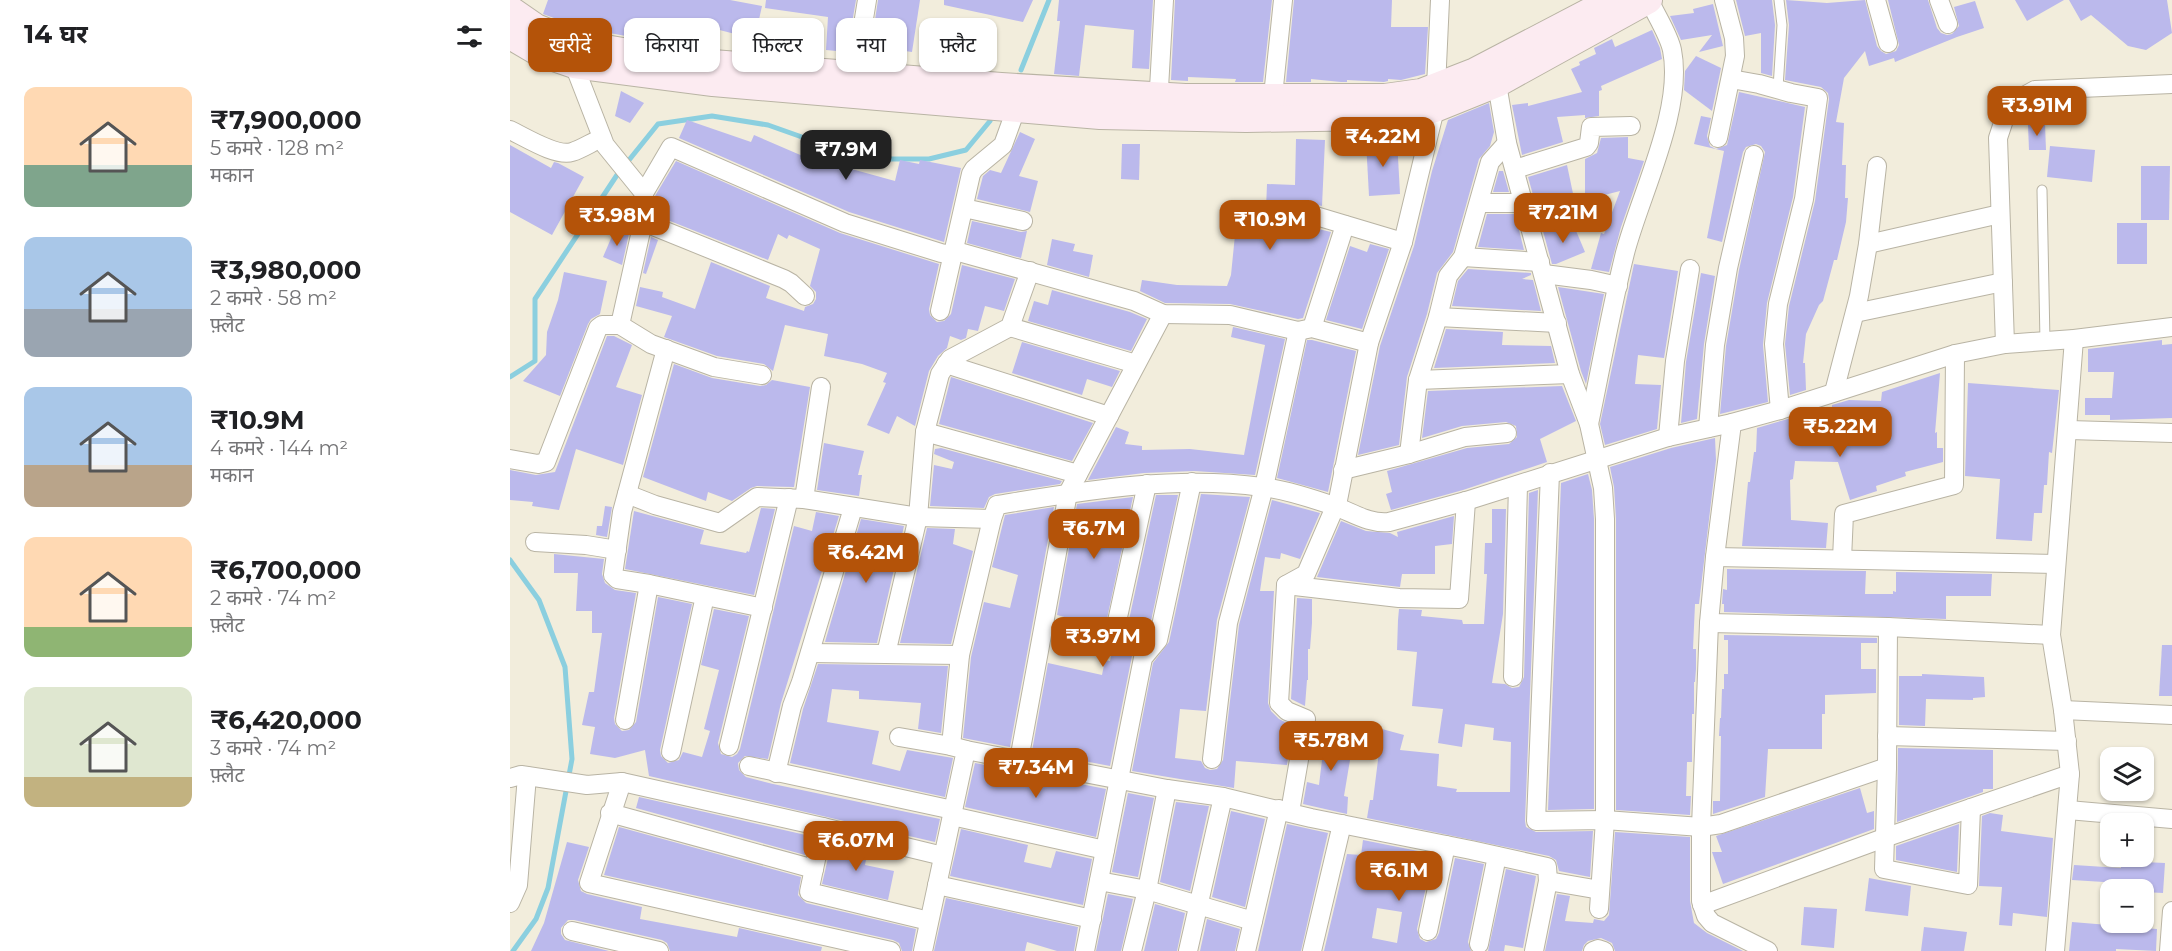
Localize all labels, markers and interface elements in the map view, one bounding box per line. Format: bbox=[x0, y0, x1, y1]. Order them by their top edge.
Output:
text: 14 घर bbox=[24, 18, 88, 50]
chip: खरीदें bbox=[528, 18, 612, 72]
chip: किराया bbox=[624, 18, 720, 72]
chip: फ़िल्टर bbox=[732, 18, 824, 72]
chip: नया bbox=[836, 18, 907, 72]
chip: फ़्लैट bbox=[919, 18, 997, 72]
icon: filters bbox=[453, 20, 486, 53]
pin: ₹3.91M bbox=[1988, 86, 2086, 137]
text: ₹3.91M bbox=[2001, 93, 2073, 117]
text: ₹7,900,000 bbox=[210, 104, 362, 136]
icon: home bbox=[72, 111, 144, 183]
pin: ₹4.22M bbox=[1334, 117, 1432, 168]
text: ₹4.22M bbox=[1345, 124, 1421, 148]
pin: ₹7.9M bbox=[804, 130, 888, 181]
text: 5 कमरे · 128 m² bbox=[210, 136, 344, 160]
text: ₹7.9M bbox=[814, 137, 878, 161]
text: मकान bbox=[210, 163, 254, 187]
pin: ₹7.21M bbox=[1514, 193, 1612, 244]
pin: ₹3.98M bbox=[568, 196, 666, 247]
pin: ₹10.9M bbox=[1221, 200, 1319, 251]
text: ₹7.21M bbox=[1528, 200, 1598, 224]
text: ₹3.98M bbox=[579, 203, 655, 227]
text: ₹10.9M bbox=[1234, 207, 1306, 231]
text: ₹3,980,000 bbox=[210, 254, 362, 286]
icon: home bbox=[72, 261, 144, 333]
text: 2 कमरे · 58 m² bbox=[210, 286, 337, 310]
text: फ़्लैट bbox=[210, 313, 245, 337]
text: ₹10.9M bbox=[210, 404, 305, 436]
pin: ₹5.22M bbox=[1791, 407, 1889, 458]
icon: home bbox=[72, 411, 144, 483]
text: ₹5.22M bbox=[1803, 414, 1877, 438]
text: 4 कमरे · 144 m² bbox=[210, 436, 348, 460]
text: मकान bbox=[210, 463, 254, 487]
pin: ₹6.7M bbox=[1052, 509, 1136, 560]
text: ₹6.7M bbox=[1062, 516, 1126, 540]
pin: ₹6.42M bbox=[817, 533, 915, 584]
text: ₹6.42M bbox=[828, 540, 904, 564]
text: ₹6,700,000 bbox=[210, 554, 362, 586]
icon: home bbox=[72, 561, 144, 633]
text: 2 कमरे · 74 m² bbox=[210, 586, 336, 610]
text: फ़्लैट bbox=[210, 613, 245, 637]
pin: ₹3.97M bbox=[1054, 617, 1152, 668]
text: ₹3.97M bbox=[1065, 624, 1141, 648]
text: ₹6,420,000 bbox=[210, 704, 362, 736]
icon: home bbox=[72, 711, 144, 783]
pin: ₹5.78M bbox=[1282, 721, 1380, 772]
text: ₹5.78M bbox=[1293, 728, 1369, 752]
text: 3 कमरे · 74 m² bbox=[210, 736, 336, 760]
map controls bbox=[2100, 747, 2154, 933]
button: layers bbox=[2100, 747, 2154, 801]
pin: ₹7.34M bbox=[987, 748, 1085, 799]
text: ₹7.34M bbox=[998, 755, 1074, 779]
text: फ़्लैट bbox=[210, 763, 245, 787]
button: + bbox=[2100, 813, 2154, 867]
pin: ₹6.07M bbox=[807, 821, 905, 872]
text: ₹6.07M bbox=[817, 828, 895, 852]
pin: ₹6.1M bbox=[1357, 851, 1441, 902]
text: ₹6.1M bbox=[1370, 858, 1428, 882]
button: − bbox=[2100, 879, 2154, 933]

